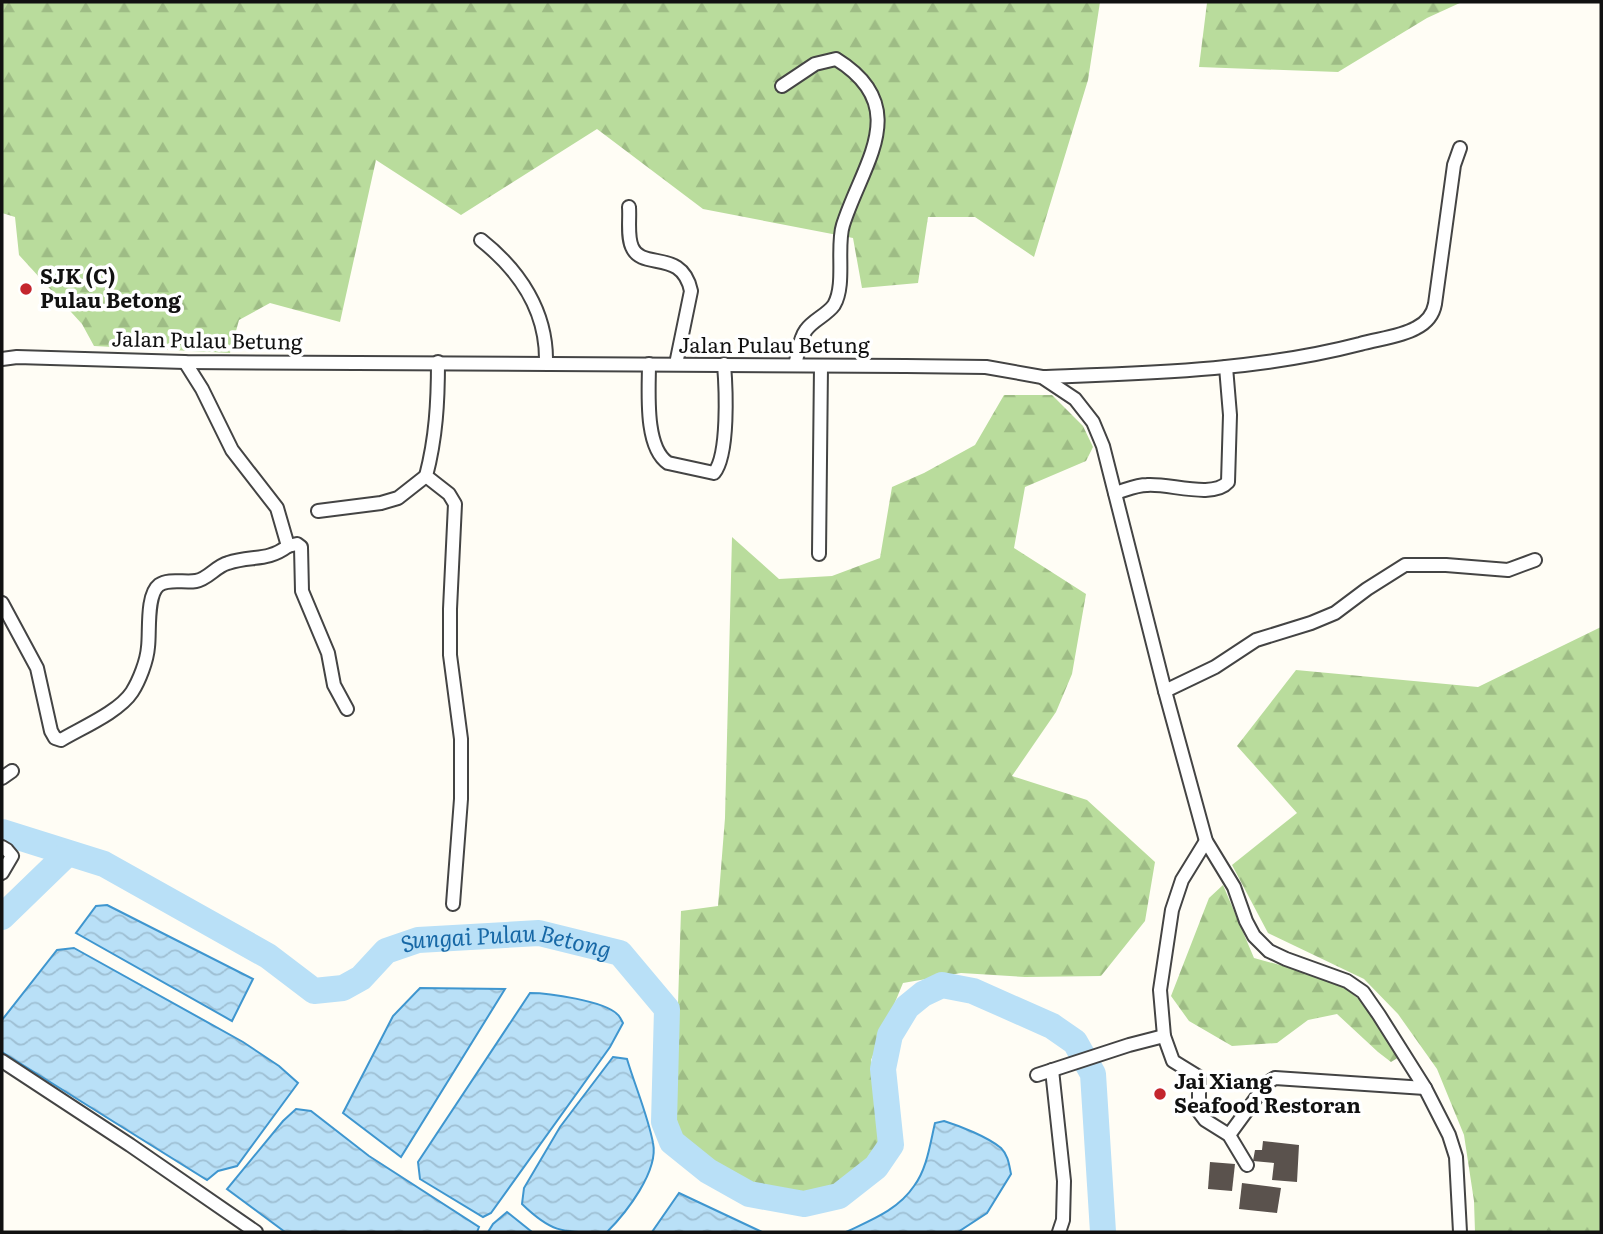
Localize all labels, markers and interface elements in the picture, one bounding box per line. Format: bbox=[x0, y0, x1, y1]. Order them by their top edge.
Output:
place label: SJK (C) Pulau Betong bbox=[40, 259, 181, 314]
marker: SJK (C) Pulau Betong bbox=[18, 281, 34, 297]
street label: Jalan Pulau Betung bbox=[111, 321, 303, 356]
street label: Jalan Pulau Betung bbox=[678, 328, 870, 359]
water label: Sungai Pulau Betong bbox=[395, 914, 615, 965]
place label: Jai Xiang Seafood Restoran bbox=[1174, 1064, 1361, 1119]
marker: Jai Xiang Seafood Restoran bbox=[1152, 1086, 1168, 1102]

